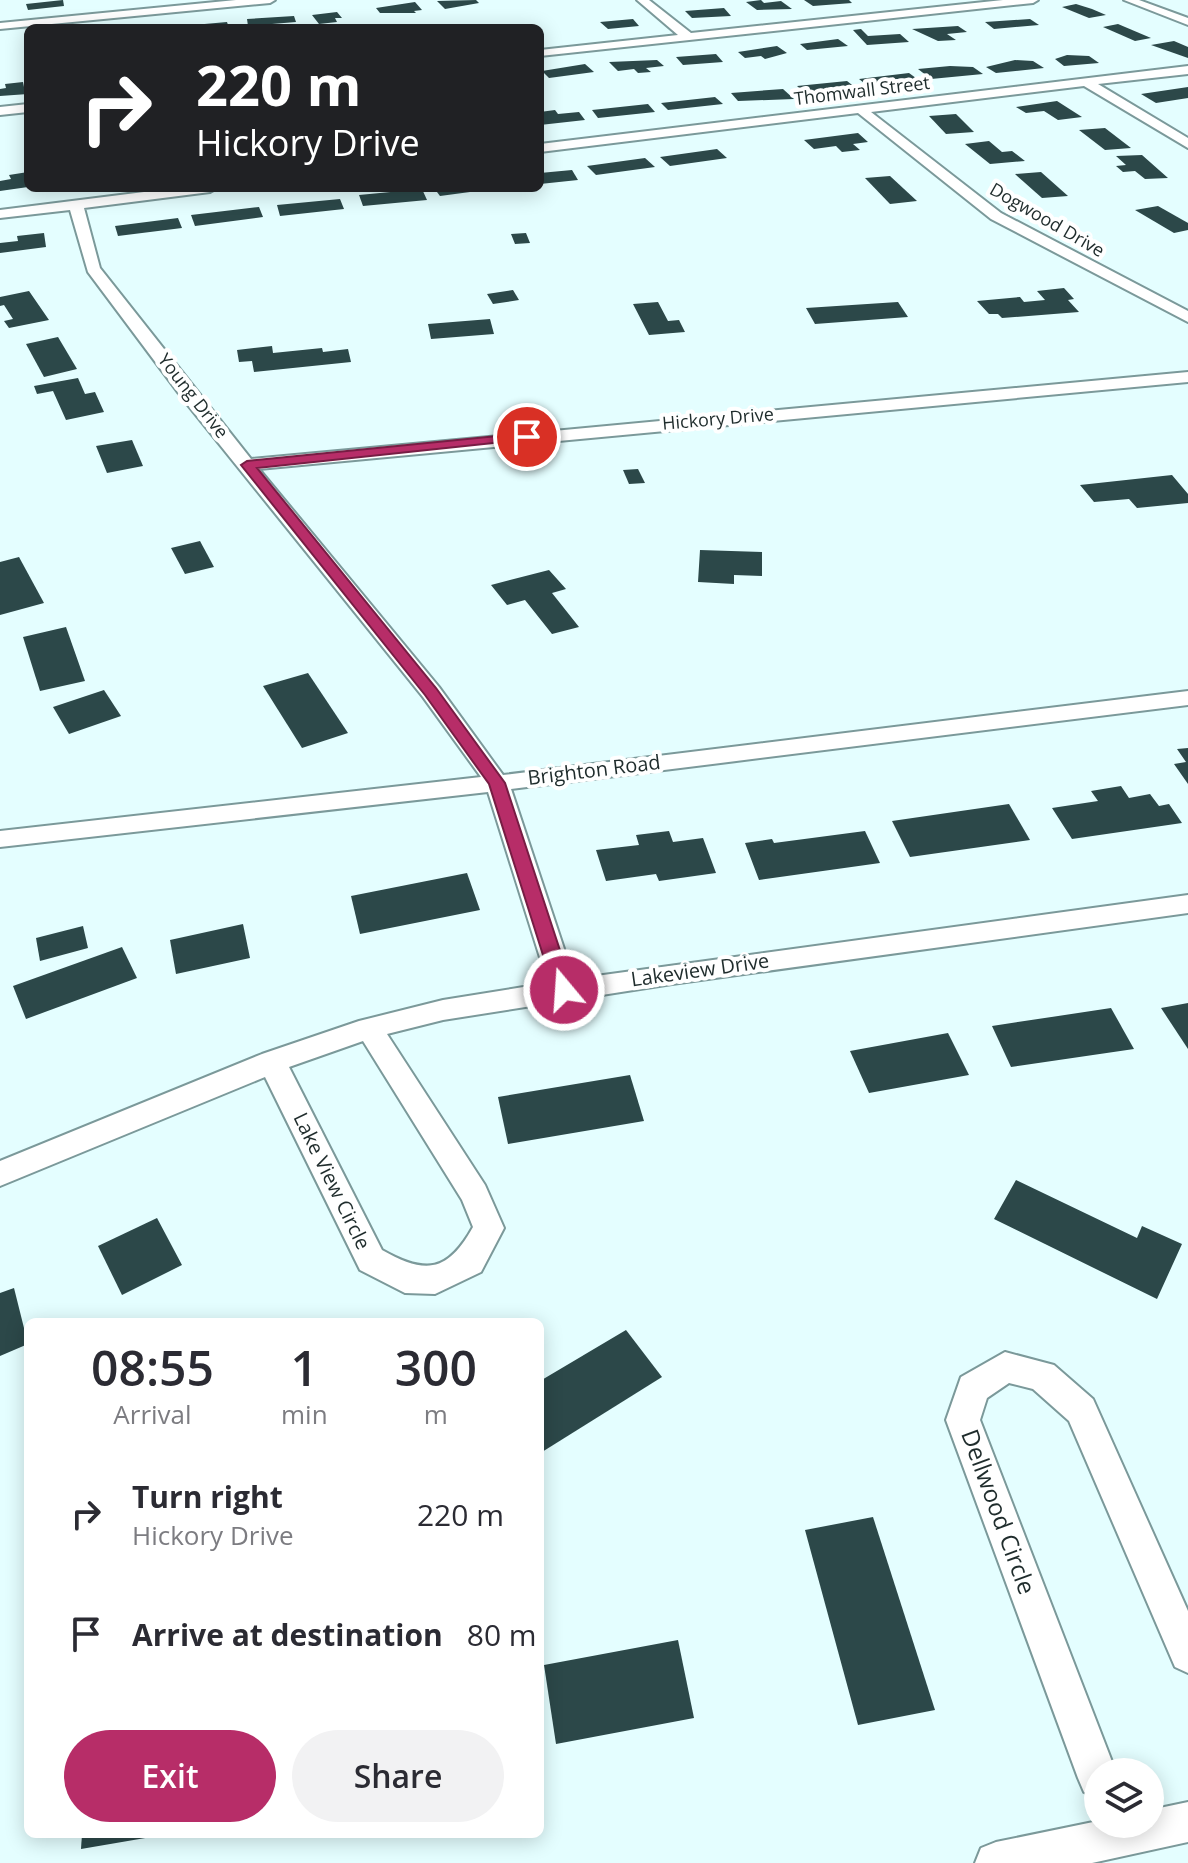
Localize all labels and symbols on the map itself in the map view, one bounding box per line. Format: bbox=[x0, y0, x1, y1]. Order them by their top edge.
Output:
street label: Thomwall Street bbox=[793, 70, 931, 110]
street label: Dogwood Drive bbox=[986, 176, 1109, 262]
street label: Young Drive bbox=[153, 348, 234, 443]
street label: Hickory Drive bbox=[661, 401, 775, 435]
pin bbox=[493, 403, 561, 471]
street label: Brighton Road bbox=[526, 748, 662, 791]
street label: Lakeview Drive bbox=[629, 946, 771, 993]
position arrow bbox=[522, 948, 606, 1032]
street label: Lake View Circle bbox=[288, 1108, 377, 1254]
street label: Dellwood Circle bbox=[954, 1424, 1045, 1599]

